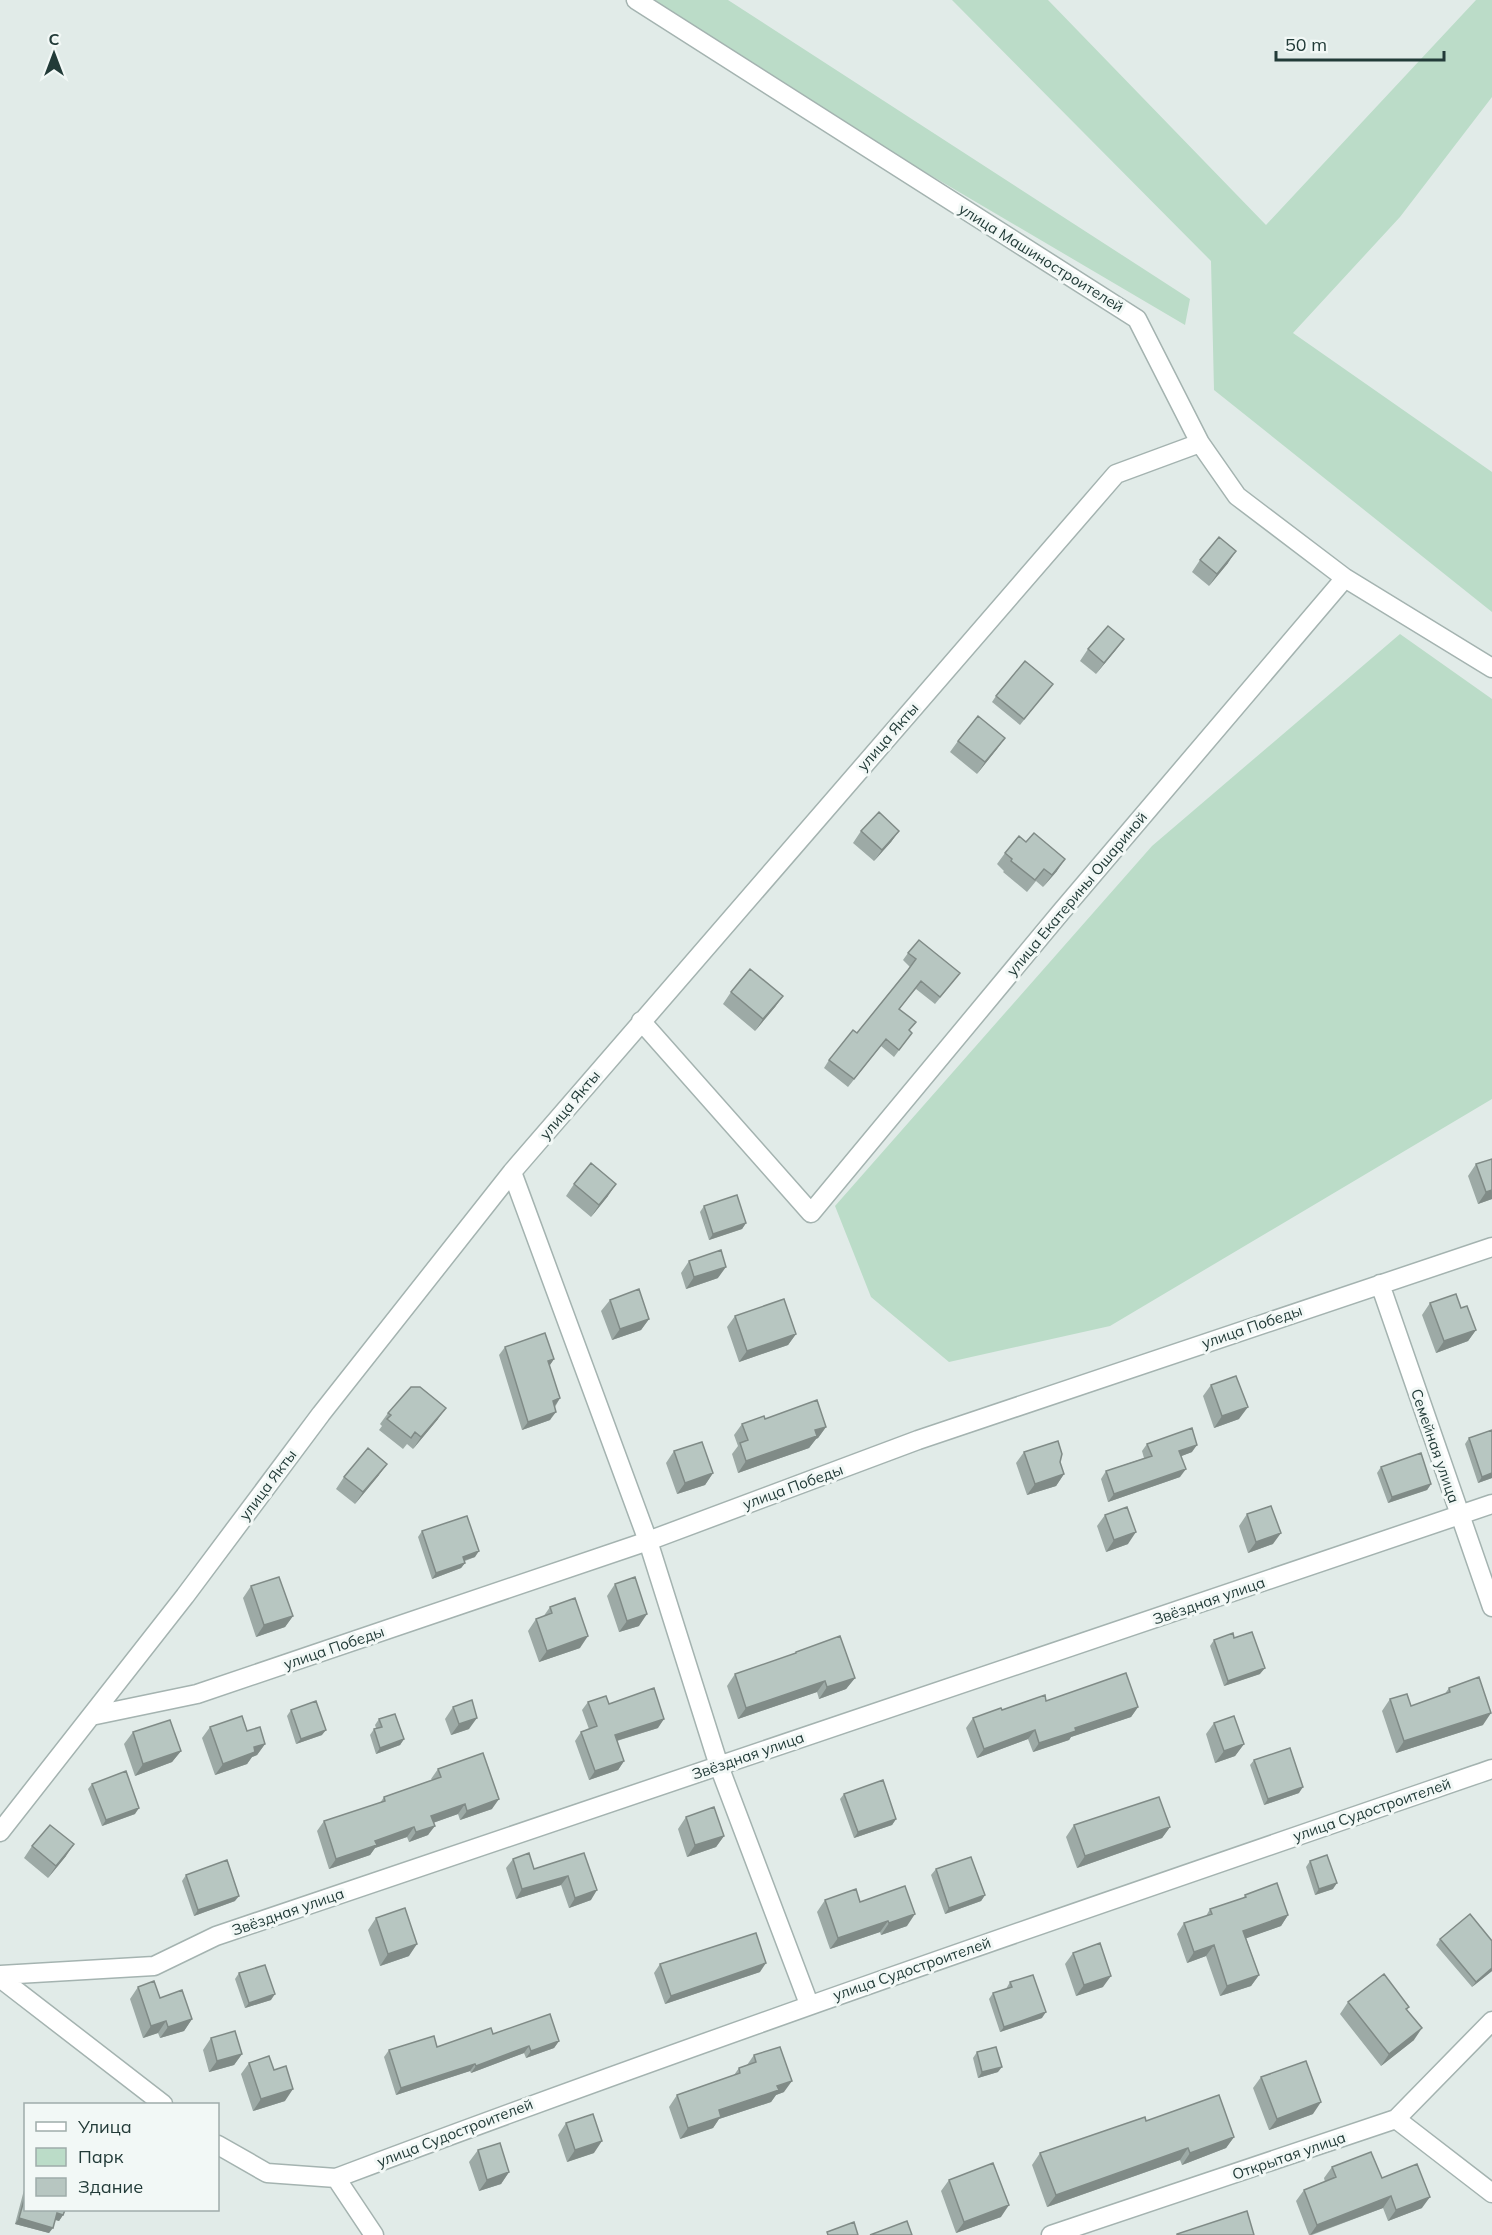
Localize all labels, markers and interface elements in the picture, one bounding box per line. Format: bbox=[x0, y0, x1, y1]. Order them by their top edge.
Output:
north arrow bbox=[24, 24, 84, 84]
scale bar bbox=[1276, 24, 1444, 62]
text: С bbox=[49, 29, 60, 49]
text: 50 m bbox=[1285, 33, 1327, 56]
street label: улица Машиностроителей bbox=[955, 199, 1127, 316]
street label: улица Якты bbox=[853, 699, 922, 775]
street label: улица Екатерины Ошариной bbox=[1002, 808, 1151, 980]
street label: улица Якты bbox=[535, 1066, 604, 1143]
street label: улица Победы bbox=[1199, 1300, 1305, 1353]
street label: Семейная улица bbox=[1407, 1386, 1464, 1506]
street label: улица Якты bbox=[235, 1445, 300, 1524]
street label: улица Победы bbox=[740, 1460, 845, 1513]
street label: Звёздная улица bbox=[1150, 1572, 1267, 1629]
street label: улица Победы bbox=[281, 1621, 387, 1674]
street label: Звёздная улица bbox=[689, 1727, 806, 1784]
street label: улица Судостроителей bbox=[1290, 1774, 1453, 1845]
street label: Звёздная улица bbox=[229, 1883, 346, 1940]
street label: улица Судостроителей bbox=[830, 1933, 993, 2004]
street label: улица Судостроителей bbox=[374, 2094, 536, 2171]
legend bbox=[24, 2103, 219, 2211]
text: Улица bbox=[77, 2115, 132, 2138]
street label: Открытая улица bbox=[1230, 2127, 1348, 2184]
text: Парк bbox=[78, 2145, 124, 2168]
text: Здание bbox=[78, 2175, 143, 2198]

